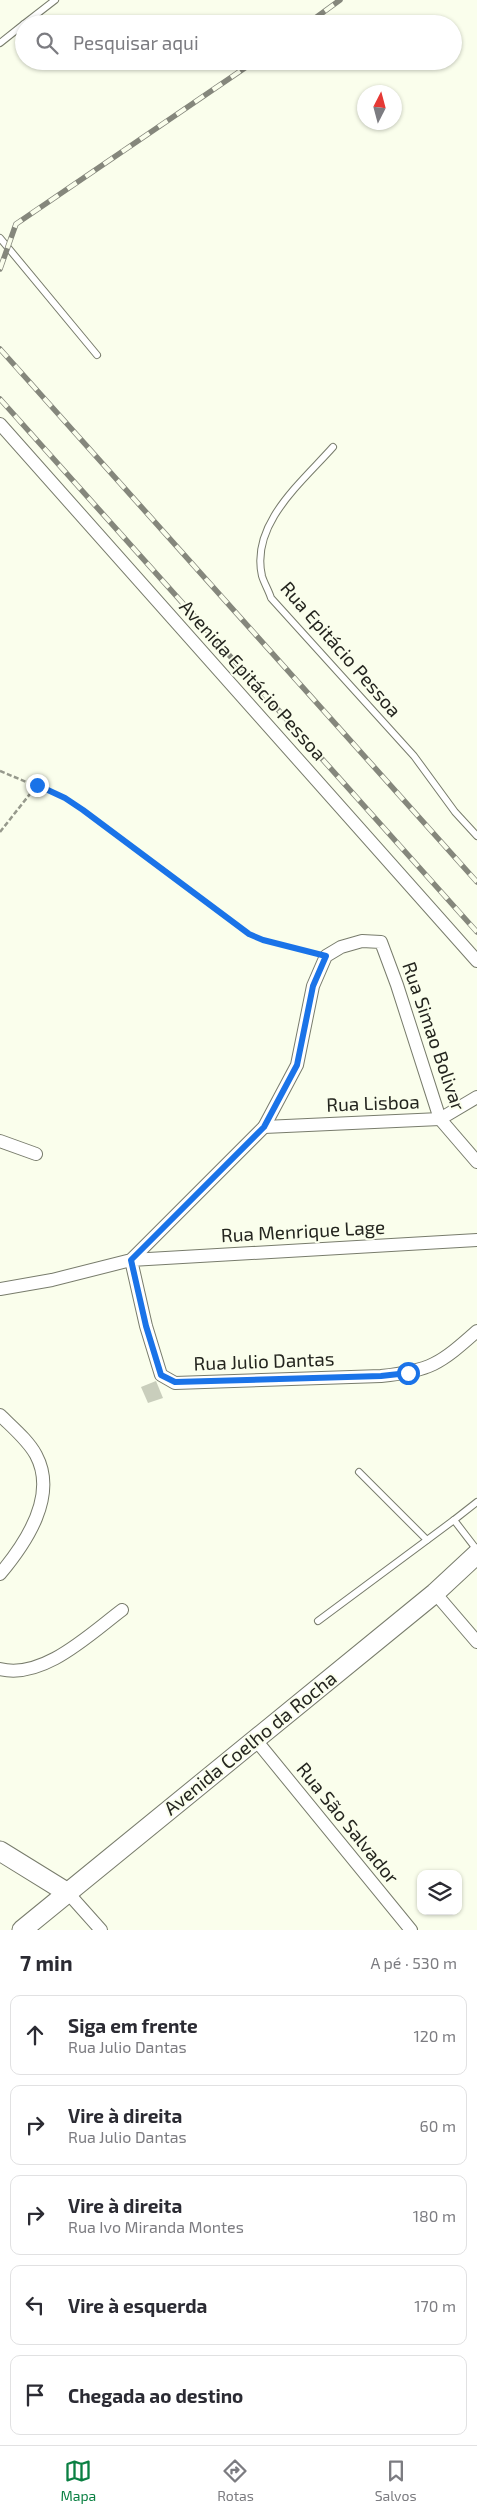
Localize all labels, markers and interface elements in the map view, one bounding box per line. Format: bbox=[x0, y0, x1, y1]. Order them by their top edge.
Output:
search box bbox=[15, 15, 462, 70]
icon: search bbox=[33, 29, 61, 57]
text: Pesquisar aqui bbox=[73, 31, 199, 54]
north arrow bbox=[357, 85, 402, 130]
street label: Rua Epitácio Pessoa bbox=[276, 576, 407, 721]
street label: Avenida Epitácio Pessoa bbox=[175, 595, 331, 765]
route end bbox=[26, 774, 49, 797]
street label: Rua Simao Bolivar bbox=[398, 958, 471, 1114]
street label: Rua Lisboa bbox=[326, 1089, 420, 1116]
street label: Rua Menrique Lage bbox=[220, 1215, 386, 1246]
street label: Rua Julio Dantas bbox=[193, 1347, 335, 1374]
route start bbox=[397, 1362, 420, 1385]
street label: Avenida Coelho da Rocha bbox=[159, 1666, 341, 1819]
street label: Rua São Salvador bbox=[292, 1757, 405, 1888]
map controls bbox=[417, 1870, 462, 1915]
button: layers bbox=[417, 1870, 462, 1915]
text: 7 min bbox=[20, 1950, 73, 1975]
text: A pé · 530 m bbox=[370, 1953, 457, 1972]
text: Siga em frente bbox=[68, 2014, 198, 2037]
icon: ahead bbox=[21, 2021, 49, 2049]
text: 120 m bbox=[413, 2026, 456, 2045]
text: Rua Julio Dantas bbox=[68, 2037, 187, 2056]
text: Vire à direita bbox=[68, 2104, 182, 2127]
icon: right bbox=[21, 2111, 49, 2139]
text: 60 m bbox=[420, 2116, 456, 2135]
text: Rua Julio Dantas bbox=[68, 2127, 187, 2146]
text: Vire à direita bbox=[68, 2194, 182, 2217]
icon: right bbox=[21, 2201, 49, 2229]
text: 180 m bbox=[413, 2206, 456, 2225]
text: Rua Ivo Miranda Montes bbox=[68, 2217, 244, 2236]
icon: left bbox=[21, 2291, 49, 2319]
text: Vire à esquerda bbox=[68, 2294, 207, 2317]
text: 170 m bbox=[414, 2296, 456, 2315]
icon: arrive bbox=[21, 2381, 49, 2409]
text: Chegada ao destino bbox=[68, 2384, 243, 2407]
tab: Mapa bbox=[60, 2457, 96, 2504]
tab: Rotas bbox=[217, 2457, 254, 2504]
tab: Salvos bbox=[375, 2457, 417, 2504]

